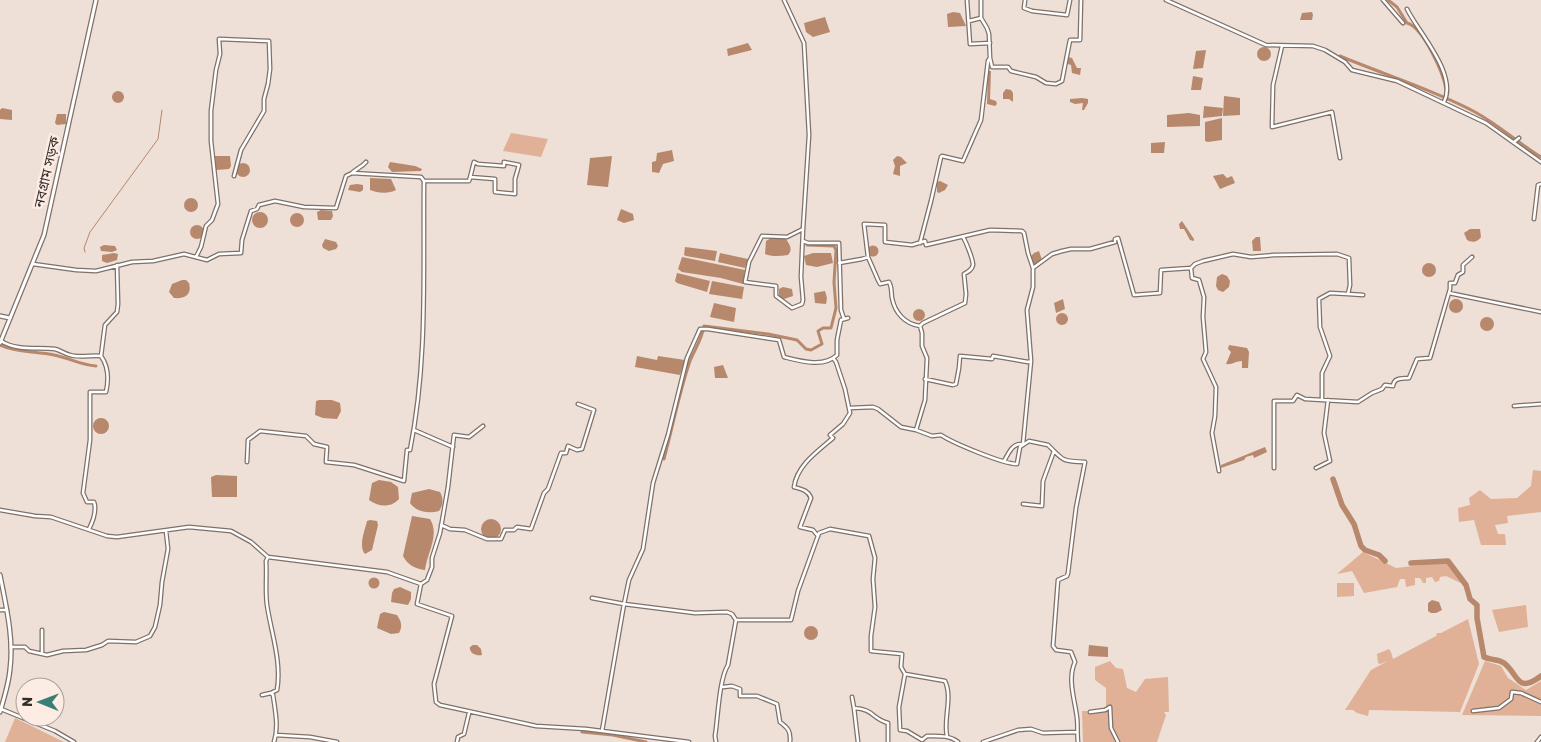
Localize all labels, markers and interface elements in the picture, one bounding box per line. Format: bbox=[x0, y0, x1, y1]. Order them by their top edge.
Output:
street label: নবগ্রাম সড়ক bbox=[30, 134, 64, 210]
north arrow bbox=[15, 677, 65, 727]
text: N bbox=[19, 697, 36, 707]

